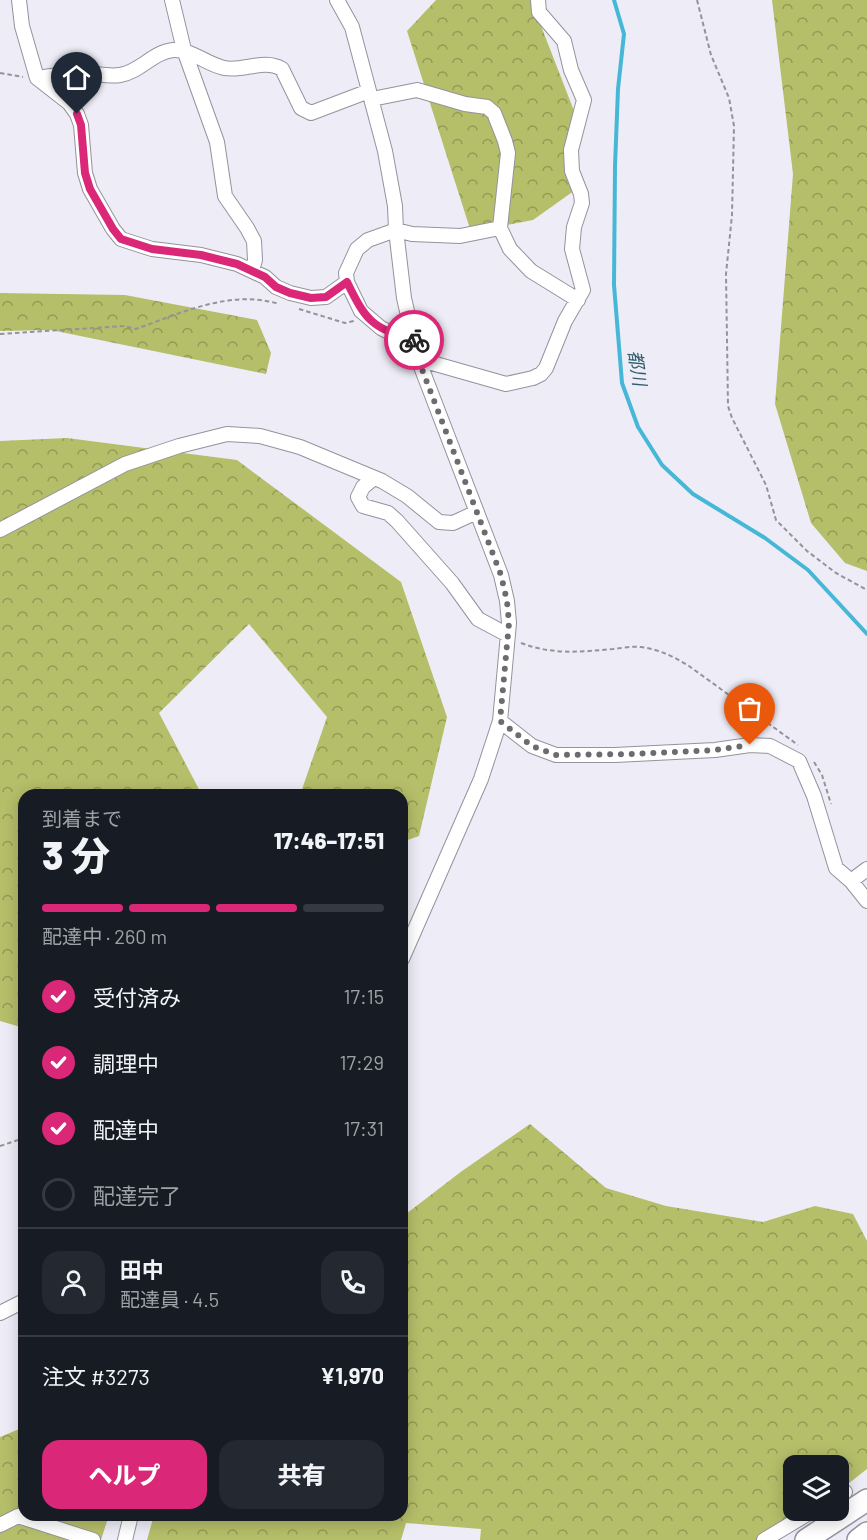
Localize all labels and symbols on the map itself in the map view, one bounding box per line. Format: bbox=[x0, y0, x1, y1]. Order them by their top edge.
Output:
pin bbox=[51, 52, 102, 114]
courier bbox=[384, 310, 444, 370]
water label: 都川 bbox=[624, 348, 652, 389]
pin bbox=[724, 683, 775, 745]

